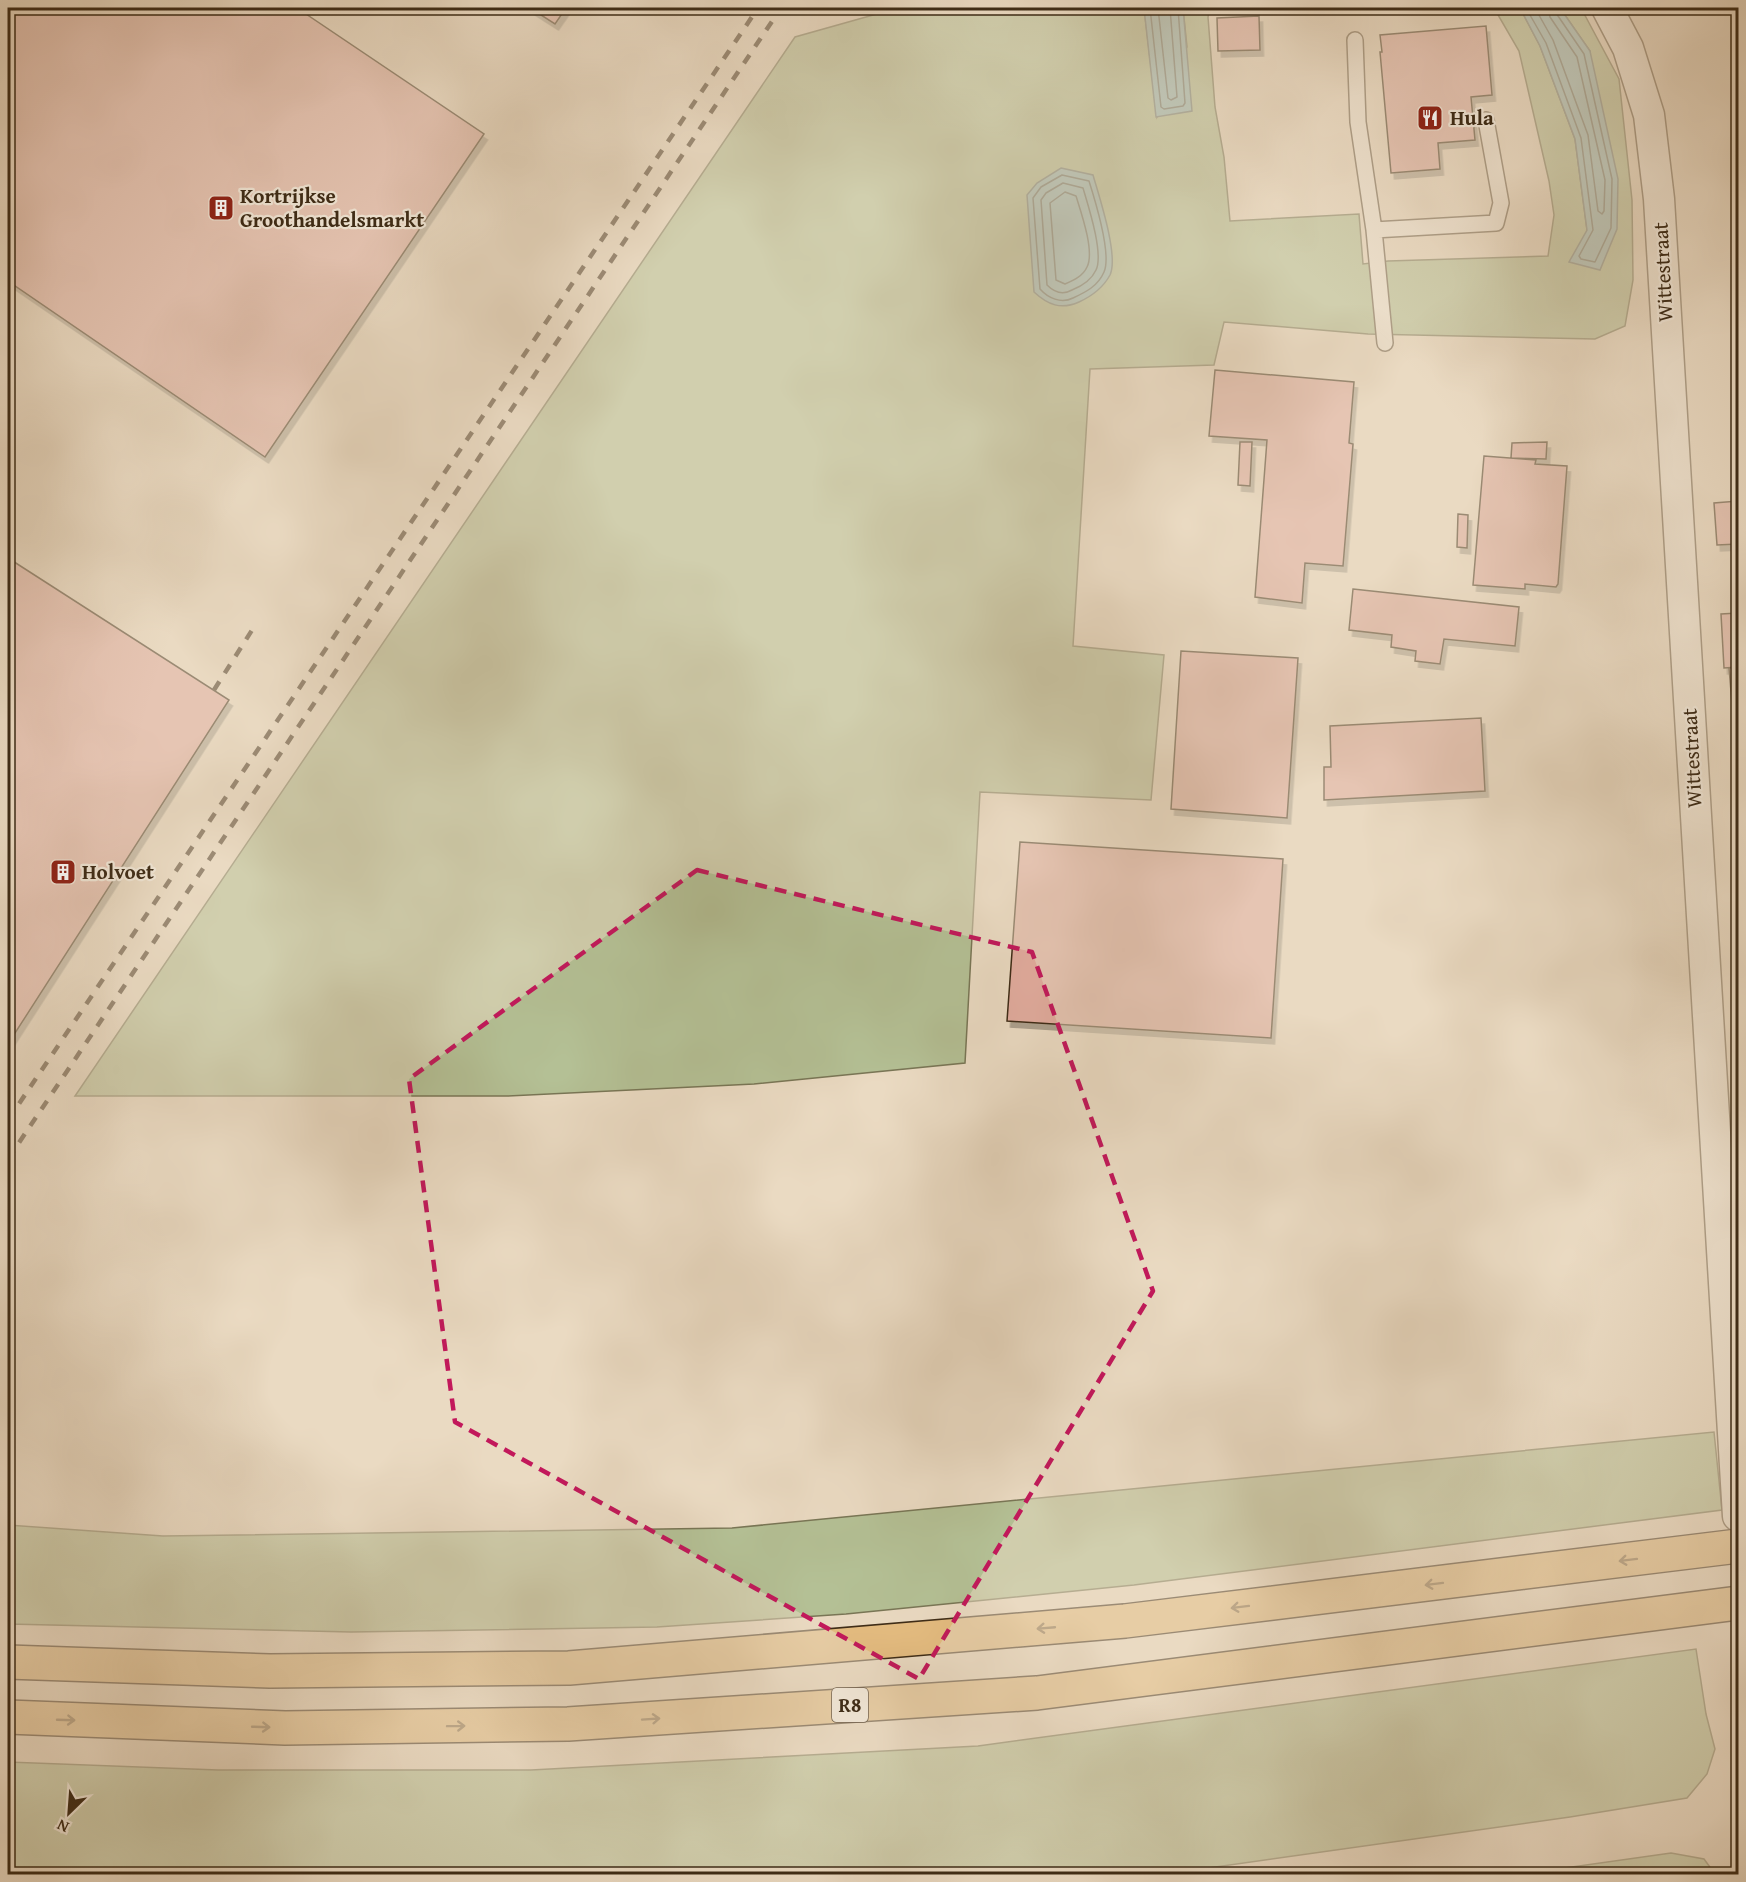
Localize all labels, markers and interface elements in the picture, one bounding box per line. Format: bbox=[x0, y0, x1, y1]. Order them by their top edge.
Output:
place label: Hula bbox=[1450, 102, 1494, 133]
restaurant icon: Hula bbox=[1415, 103, 1445, 133]
place label: Kortrijkse Groothandelsmarkt bbox=[240, 180, 424, 235]
building icon: Kortrijkse Groothandelsmarkt bbox=[206, 193, 236, 223]
street label: Wittestraat bbox=[1644, 221, 1681, 323]
street label: Wittestraat bbox=[1673, 707, 1710, 809]
place label: Holvoet bbox=[82, 856, 154, 887]
building icon: Holvoet bbox=[48, 857, 78, 887]
one-way arrow bbox=[1618, 1555, 1638, 1566]
one-way arrow bbox=[1424, 1578, 1444, 1589]
one-way arrow bbox=[1231, 1602, 1251, 1613]
one-way arrow bbox=[1037, 1622, 1057, 1633]
road number: R8 bbox=[832, 1688, 868, 1722]
one-way arrow bbox=[640, 1713, 660, 1724]
one-way arrow bbox=[55, 1714, 75, 1725]
one-way arrow bbox=[445, 1720, 465, 1732]
one-way arrow bbox=[250, 1721, 270, 1733]
north arrow bbox=[39, 1783, 99, 1843]
text: N bbox=[52, 1813, 73, 1840]

